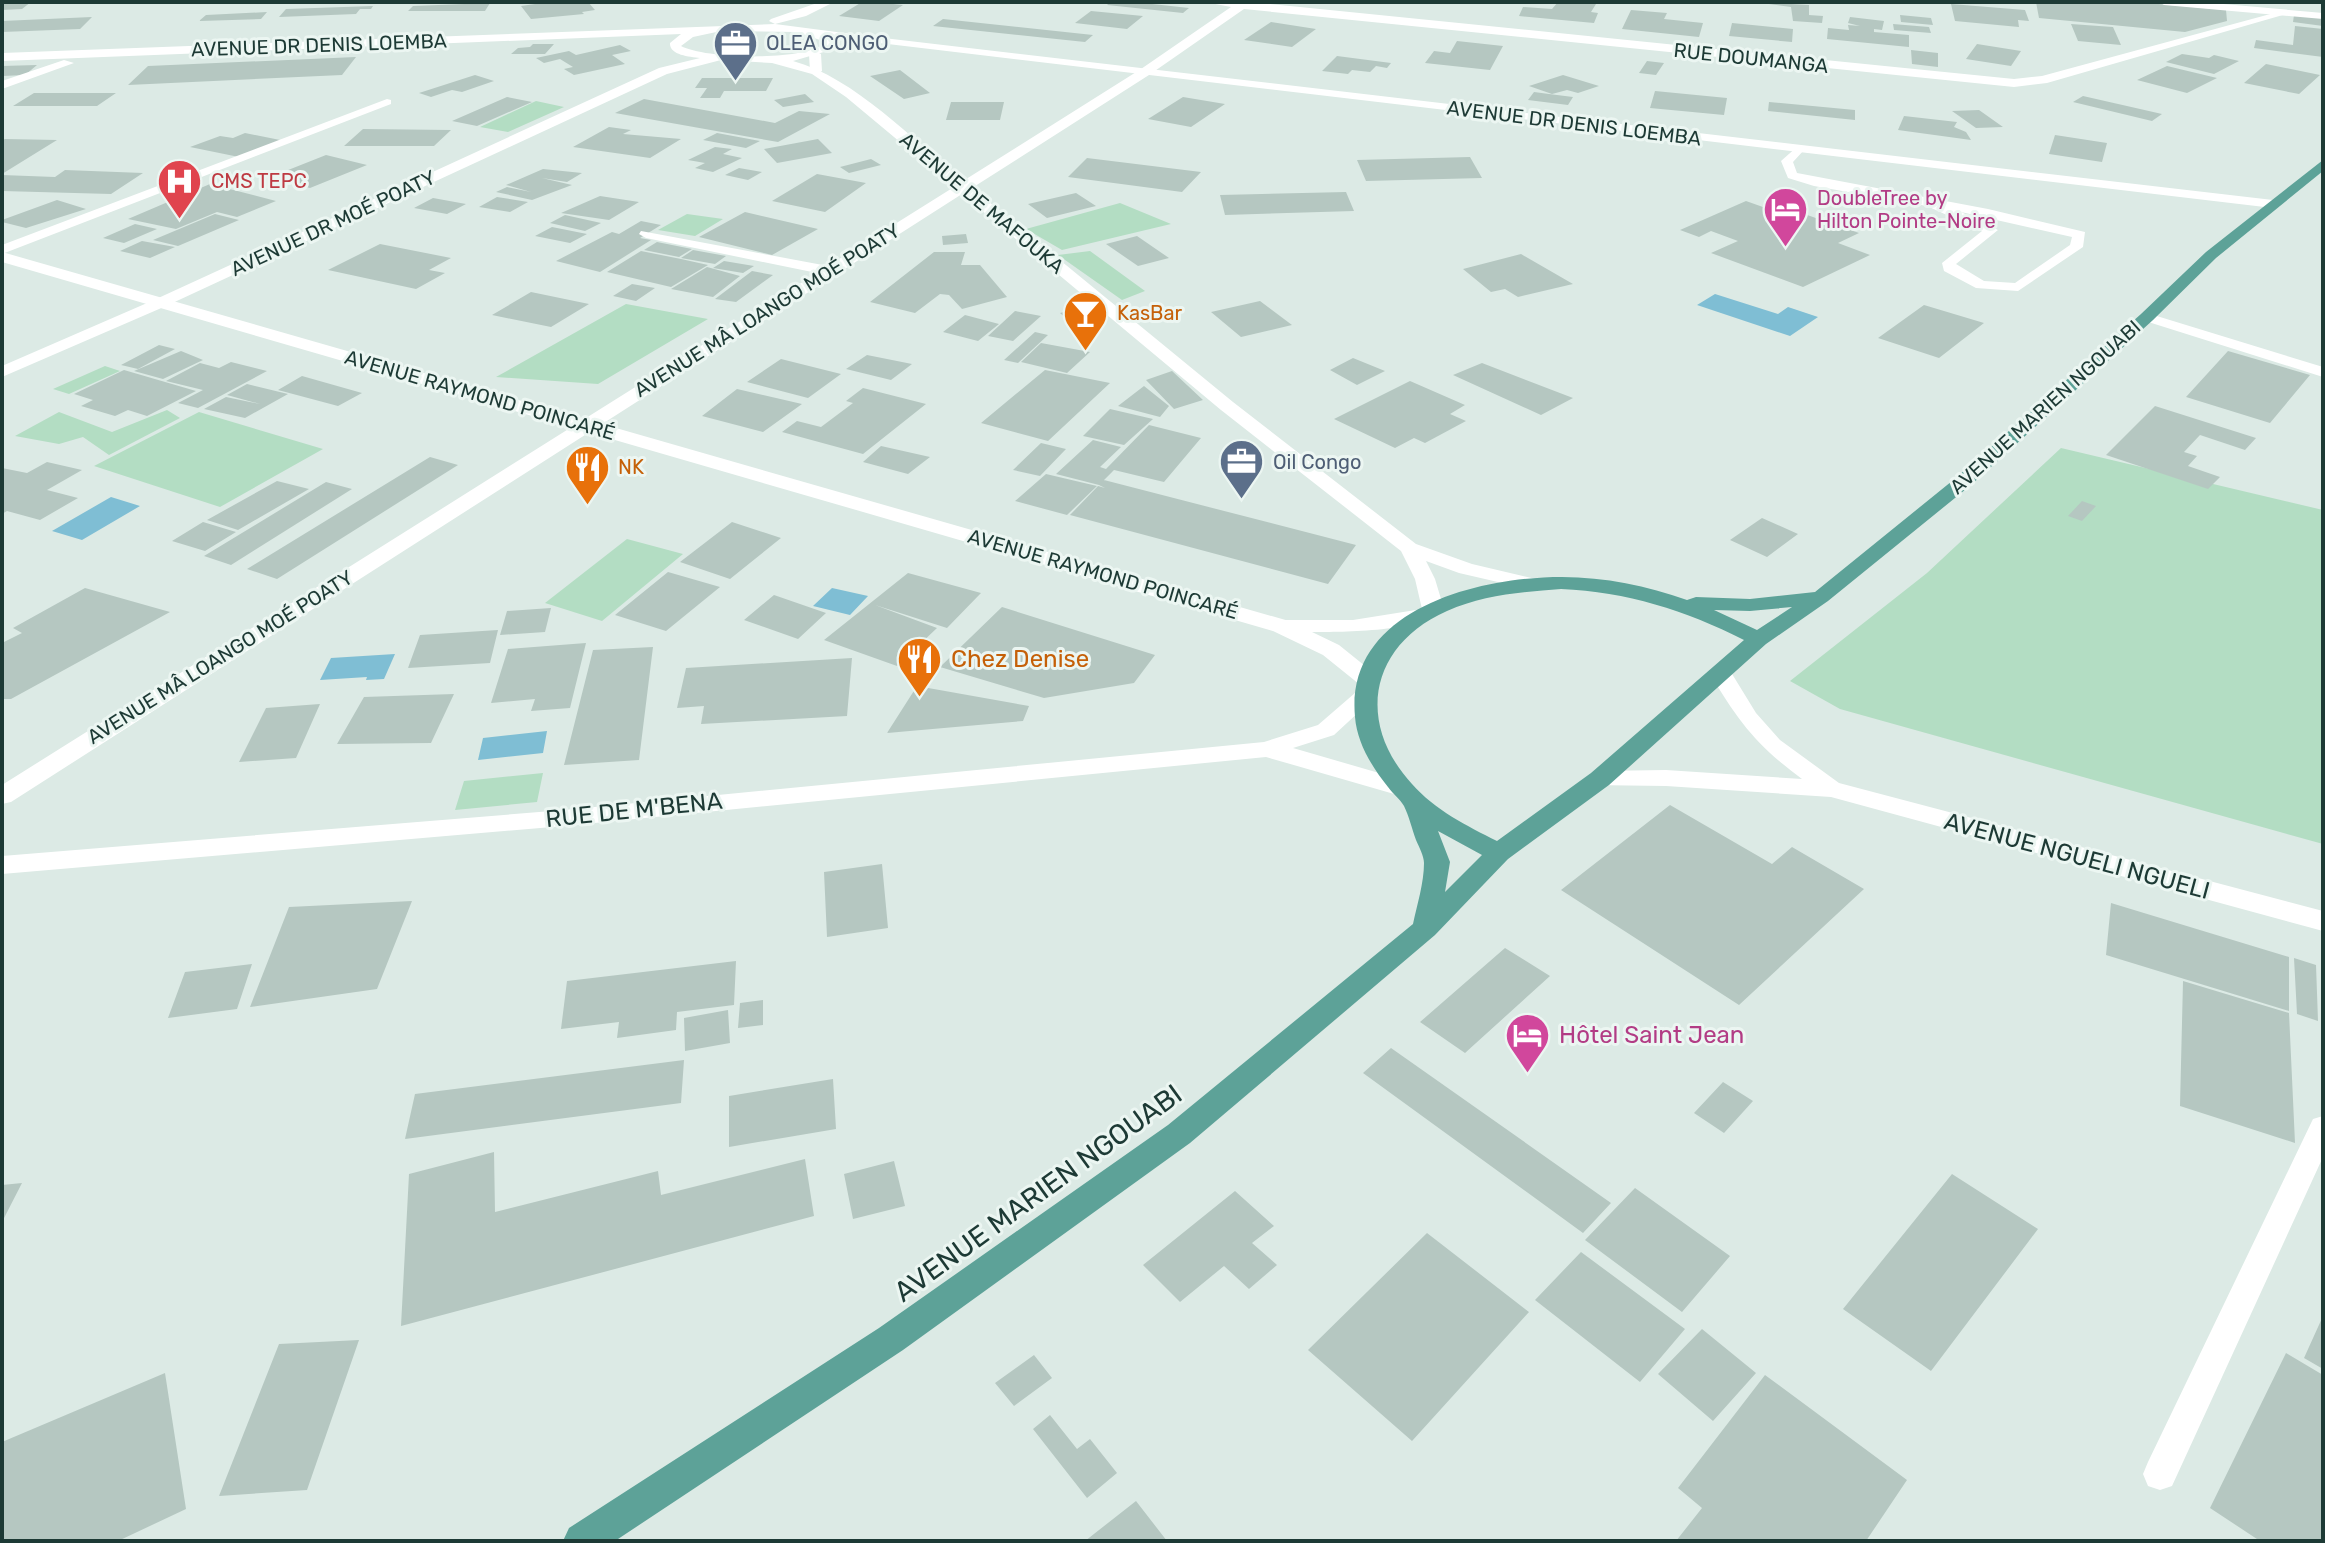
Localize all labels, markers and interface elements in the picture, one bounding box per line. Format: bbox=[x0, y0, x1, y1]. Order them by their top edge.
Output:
office icon: OLEA CONGO bbox=[711, 19, 759, 82]
street label: AVENUE DR DENIS LOEMBA bbox=[191, 29, 447, 61]
place label: OLEA CONGO bbox=[766, 31, 889, 55]
street label: RUE DOUMANGA bbox=[1672, 38, 1830, 78]
street label: AVENUE DR DENIS LOEMBA bbox=[1445, 95, 1703, 151]
street label: AVENUE DE MAFOUKA bbox=[895, 127, 1069, 279]
hospital icon: CMS TEPC bbox=[156, 157, 204, 220]
street label: AVENUE DR MOÉ POATY bbox=[227, 165, 439, 281]
place label: CMS TEPC bbox=[211, 169, 307, 193]
hotel icon: DoubleTree by Hilton Pointe-Noire bbox=[1762, 185, 1810, 248]
place label: DoubleTree by Hilton Pointe-Noire bbox=[1817, 186, 1996, 233]
street label: AVENUE MÂ LOANGO MOÉ POATY bbox=[630, 218, 904, 402]
bar icon: KasBar bbox=[1062, 289, 1110, 352]
place label: KasBar bbox=[1117, 301, 1183, 325]
street label: AVENUE MARIEN NGOUABI bbox=[1945, 315, 2145, 499]
street label: AVENUE RAYMOND POINCARÉ bbox=[342, 345, 618, 445]
office icon: Oil Congo bbox=[1218, 438, 1266, 501]
restaurant icon: NK bbox=[563, 443, 611, 506]
place label: Oil Congo bbox=[1273, 450, 1361, 474]
place label: NK bbox=[618, 455, 644, 479]
street label: AVENUE RAYMOND POINCARÉ bbox=[965, 524, 1241, 624]
street label: AVENUE MÂ LOANGO MOÉ POATY bbox=[83, 565, 357, 749]
restaurant icon: Chez Denise bbox=[896, 635, 944, 698]
place label: Chez Denise bbox=[951, 645, 1089, 673]
street label: RUE DE M'BENA bbox=[544, 787, 724, 833]
street label: AVENUE NGUELI NGUELI bbox=[1941, 807, 2213, 905]
hotel icon: Hôtel Saint Jean bbox=[1504, 1011, 1552, 1074]
place label: Hôtel Saint Jean bbox=[1559, 1021, 1744, 1049]
street label: AVENUE MARIEN NGOUABI bbox=[888, 1077, 1188, 1309]

